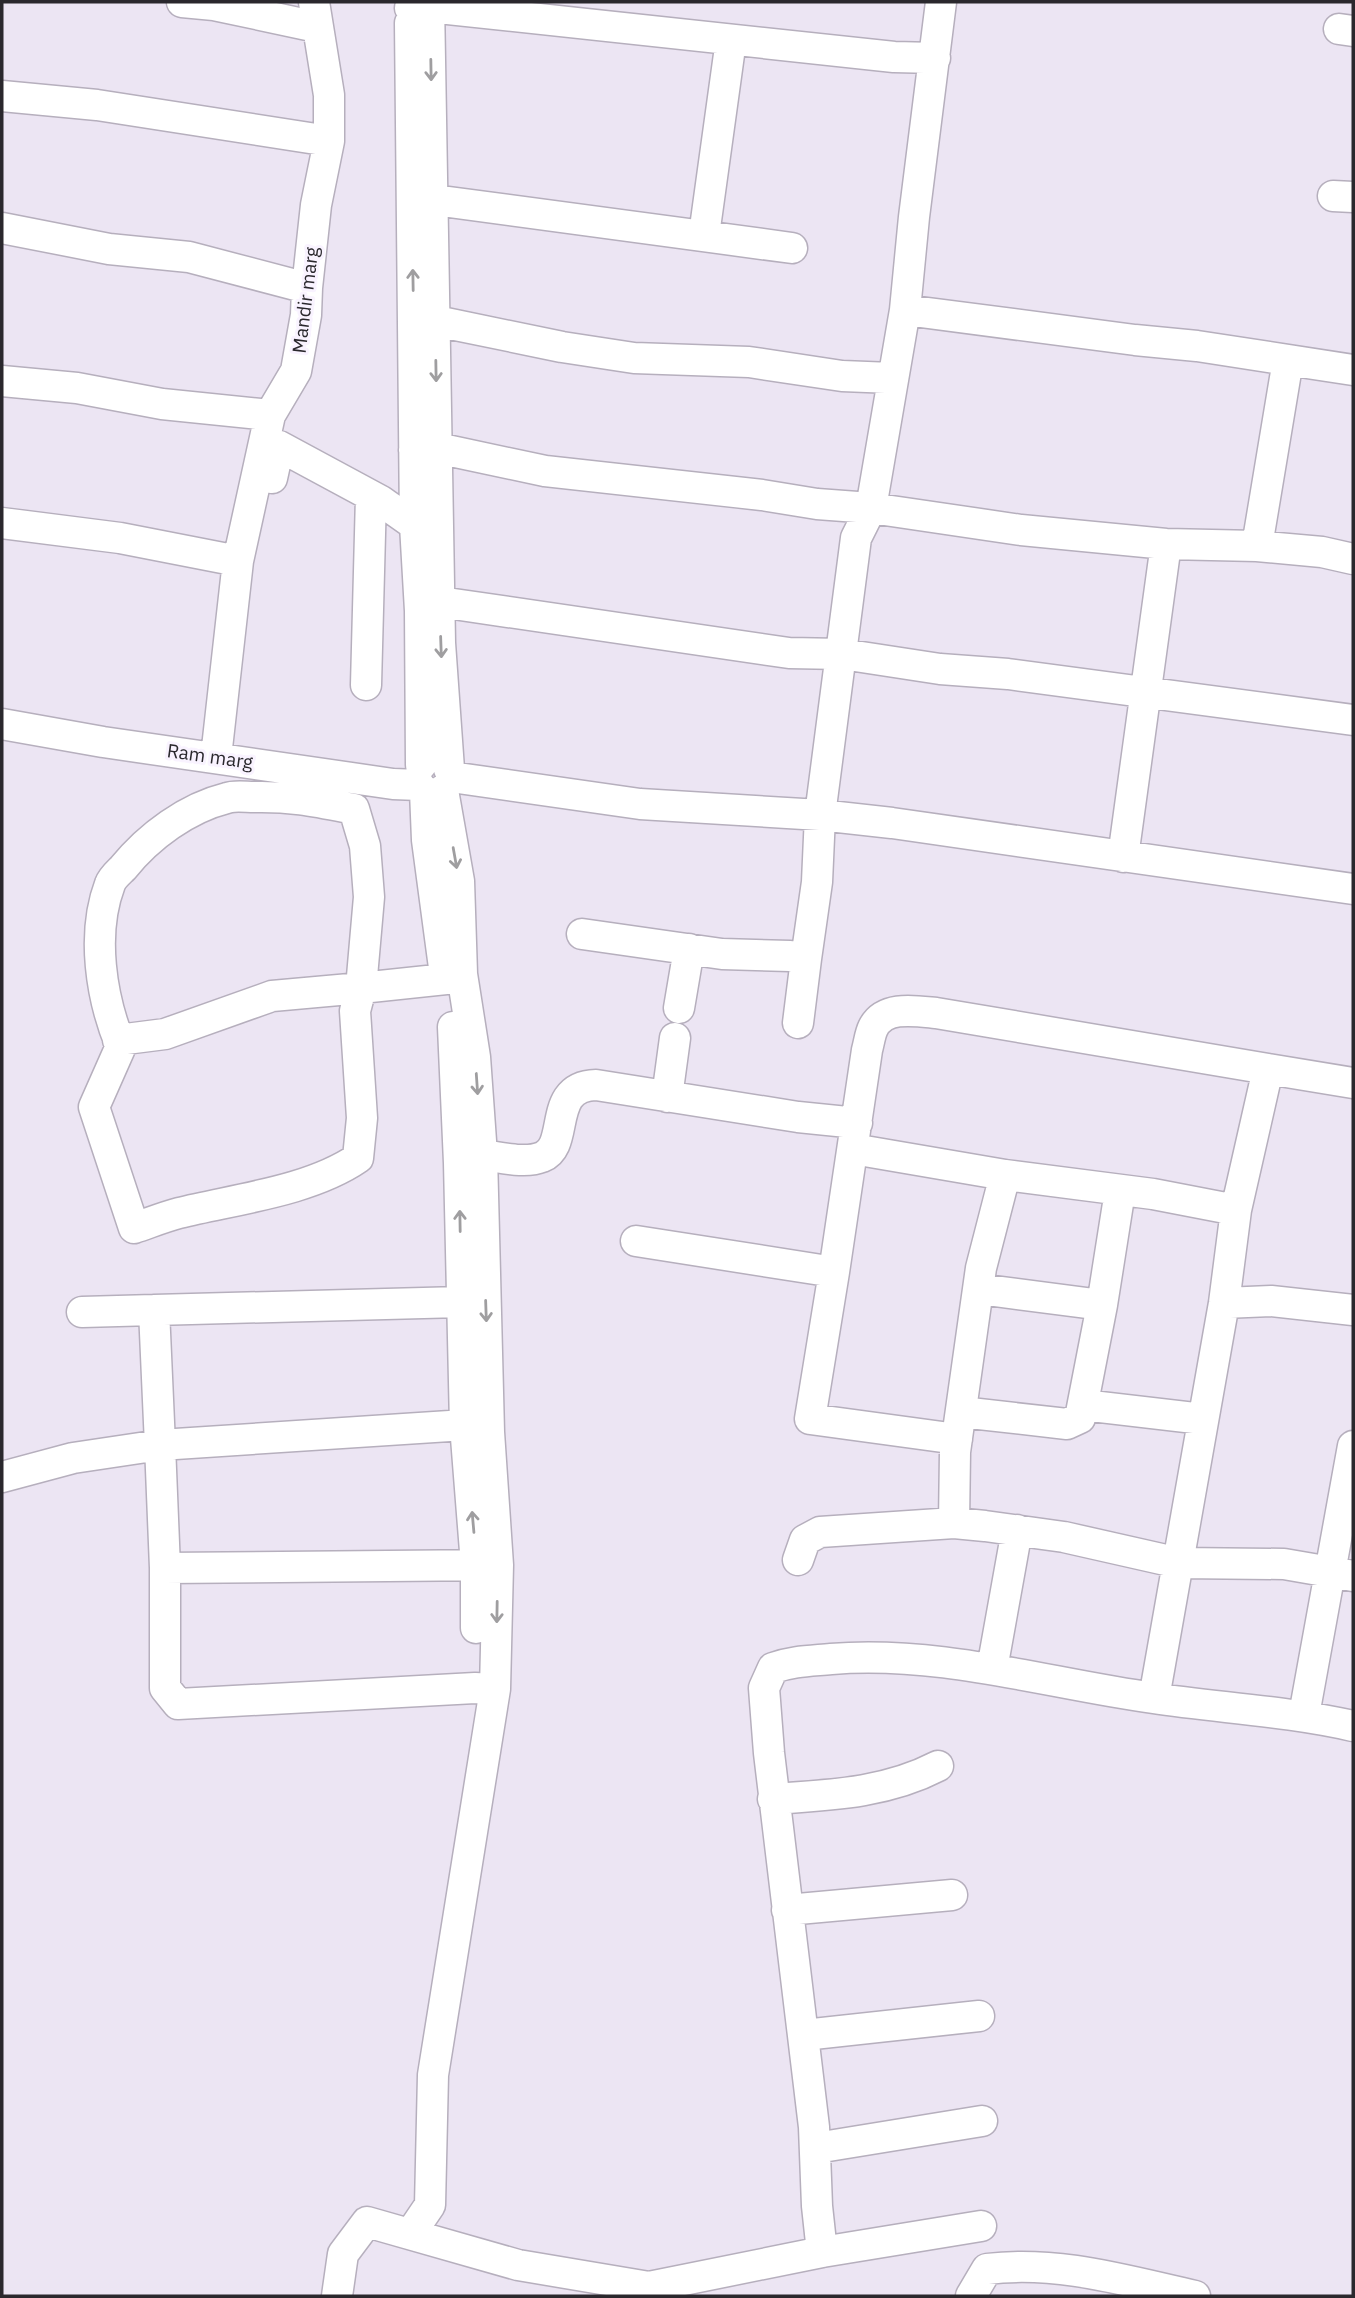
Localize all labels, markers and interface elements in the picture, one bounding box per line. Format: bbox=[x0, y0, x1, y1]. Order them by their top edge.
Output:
one-way arrow bbox=[424, 58, 438, 81]
street label: Mandir marg bbox=[287, 245, 323, 355]
one-way arrow bbox=[406, 269, 419, 292]
one-way arrow bbox=[429, 359, 443, 382]
one-way arrow bbox=[434, 636, 447, 659]
street label: Ram marg bbox=[166, 738, 254, 774]
one-way arrow bbox=[449, 846, 462, 868]
one-way arrow bbox=[471, 1072, 484, 1094]
one-way arrow bbox=[453, 1210, 467, 1233]
one-way arrow bbox=[479, 1299, 493, 1322]
one-way arrow bbox=[466, 1511, 479, 1533]
one-way arrow bbox=[490, 1600, 504, 1623]

